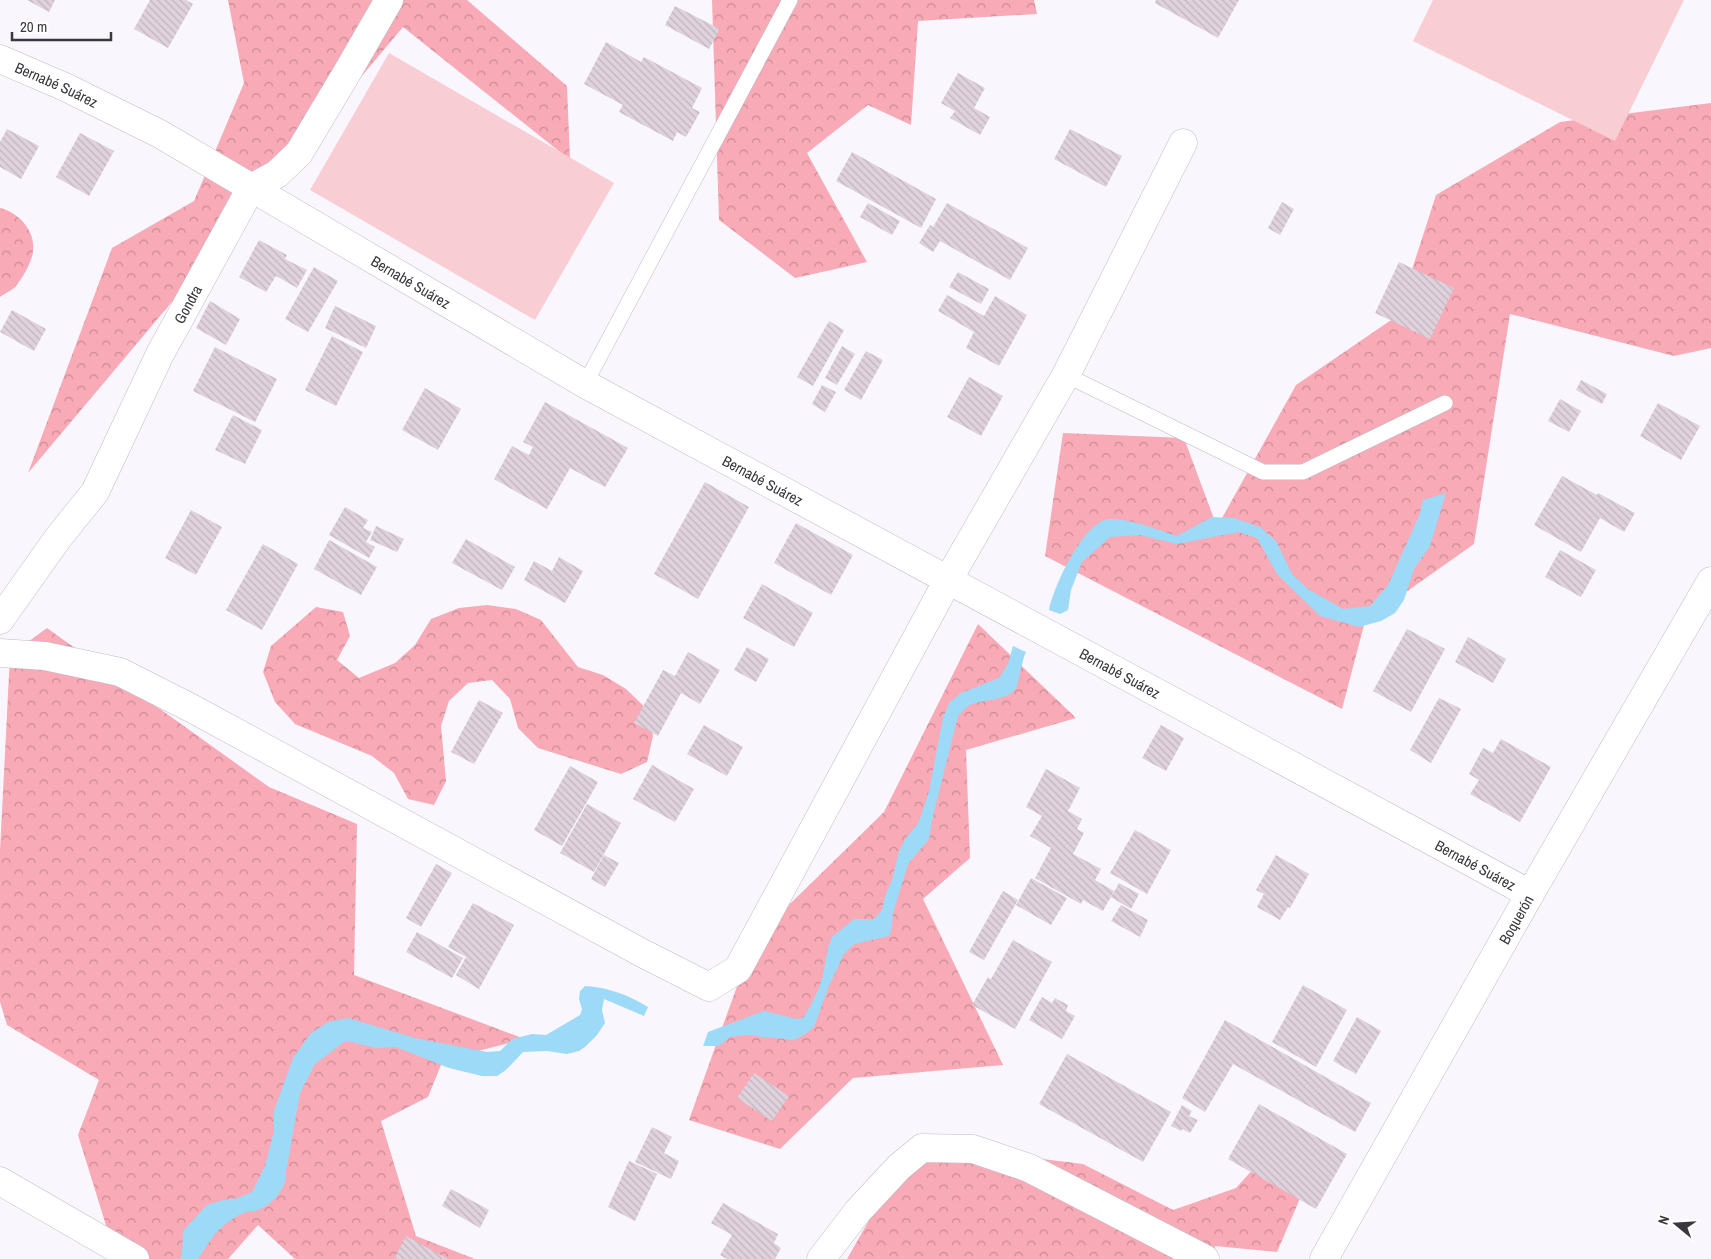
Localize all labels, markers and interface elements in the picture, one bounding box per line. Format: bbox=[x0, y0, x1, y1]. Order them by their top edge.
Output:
scale bar bbox=[12, 10, 111, 42]
text: 20 m bbox=[20, 16, 47, 37]
street label: Bernabé Suárez bbox=[12, 56, 102, 112]
street label: Bernabé Suárez bbox=[367, 250, 455, 313]
street label: Gondra bbox=[168, 281, 207, 327]
street label: Bernabé Suárez bbox=[719, 450, 807, 510]
street label: Bernabé Suárez bbox=[1076, 642, 1164, 703]
street label: Bernabé Suárez bbox=[1432, 834, 1520, 895]
street label: Boquerón bbox=[1493, 891, 1538, 948]
north arrow bbox=[1651, 1199, 1701, 1249]
text: N bbox=[1654, 1213, 1673, 1227]

